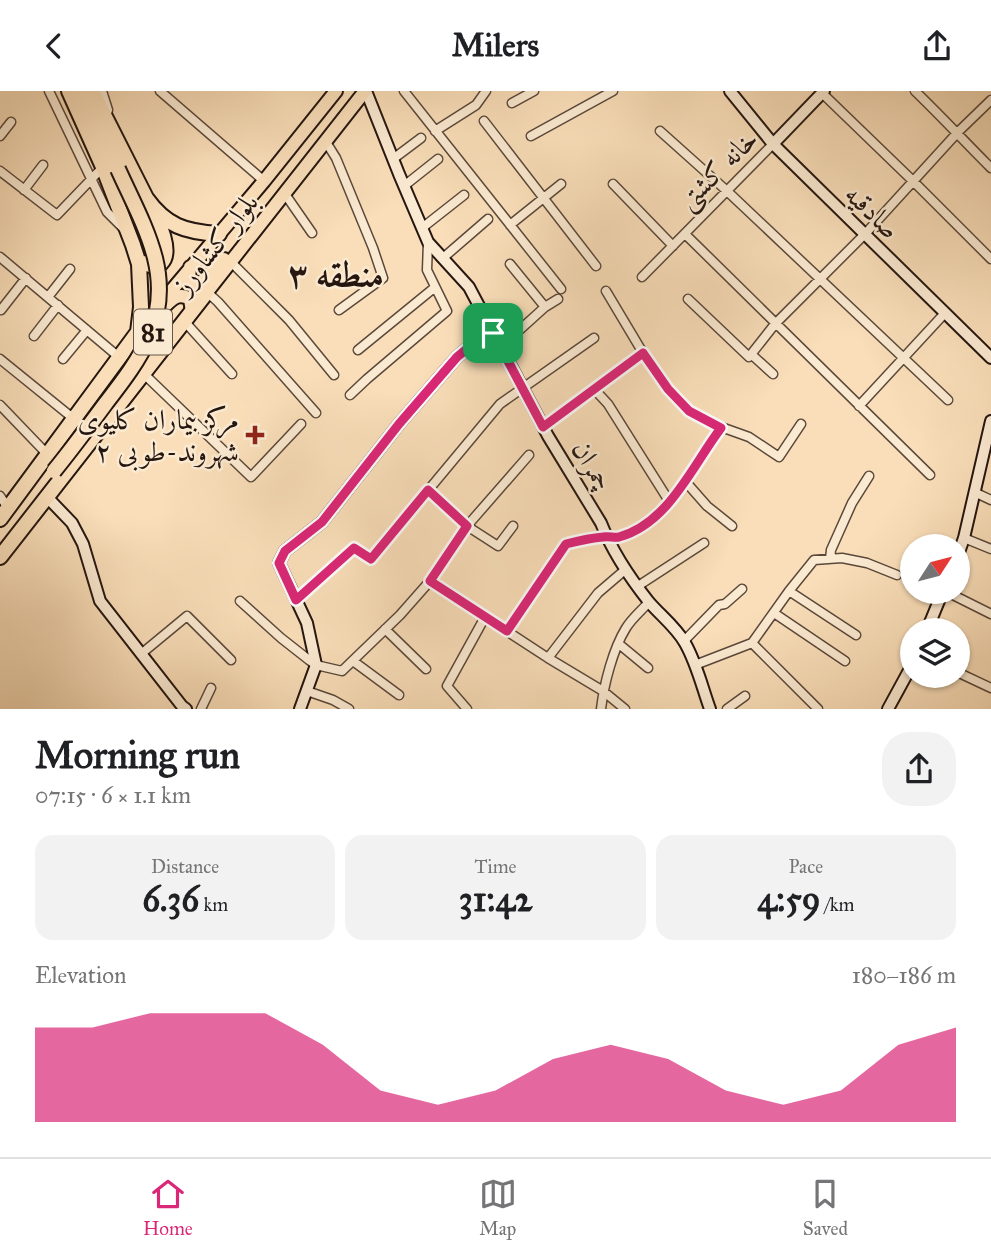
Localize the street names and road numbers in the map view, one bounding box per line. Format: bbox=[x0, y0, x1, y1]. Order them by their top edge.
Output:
street label: خانه کشتی bbox=[670, 122, 767, 219]
street label: صادقیه bbox=[837, 176, 908, 246]
street label: بلوار کشاورز bbox=[163, 186, 266, 303]
road number: 81 bbox=[134, 309, 172, 355]
street label: چمران bbox=[564, 434, 621, 497]

